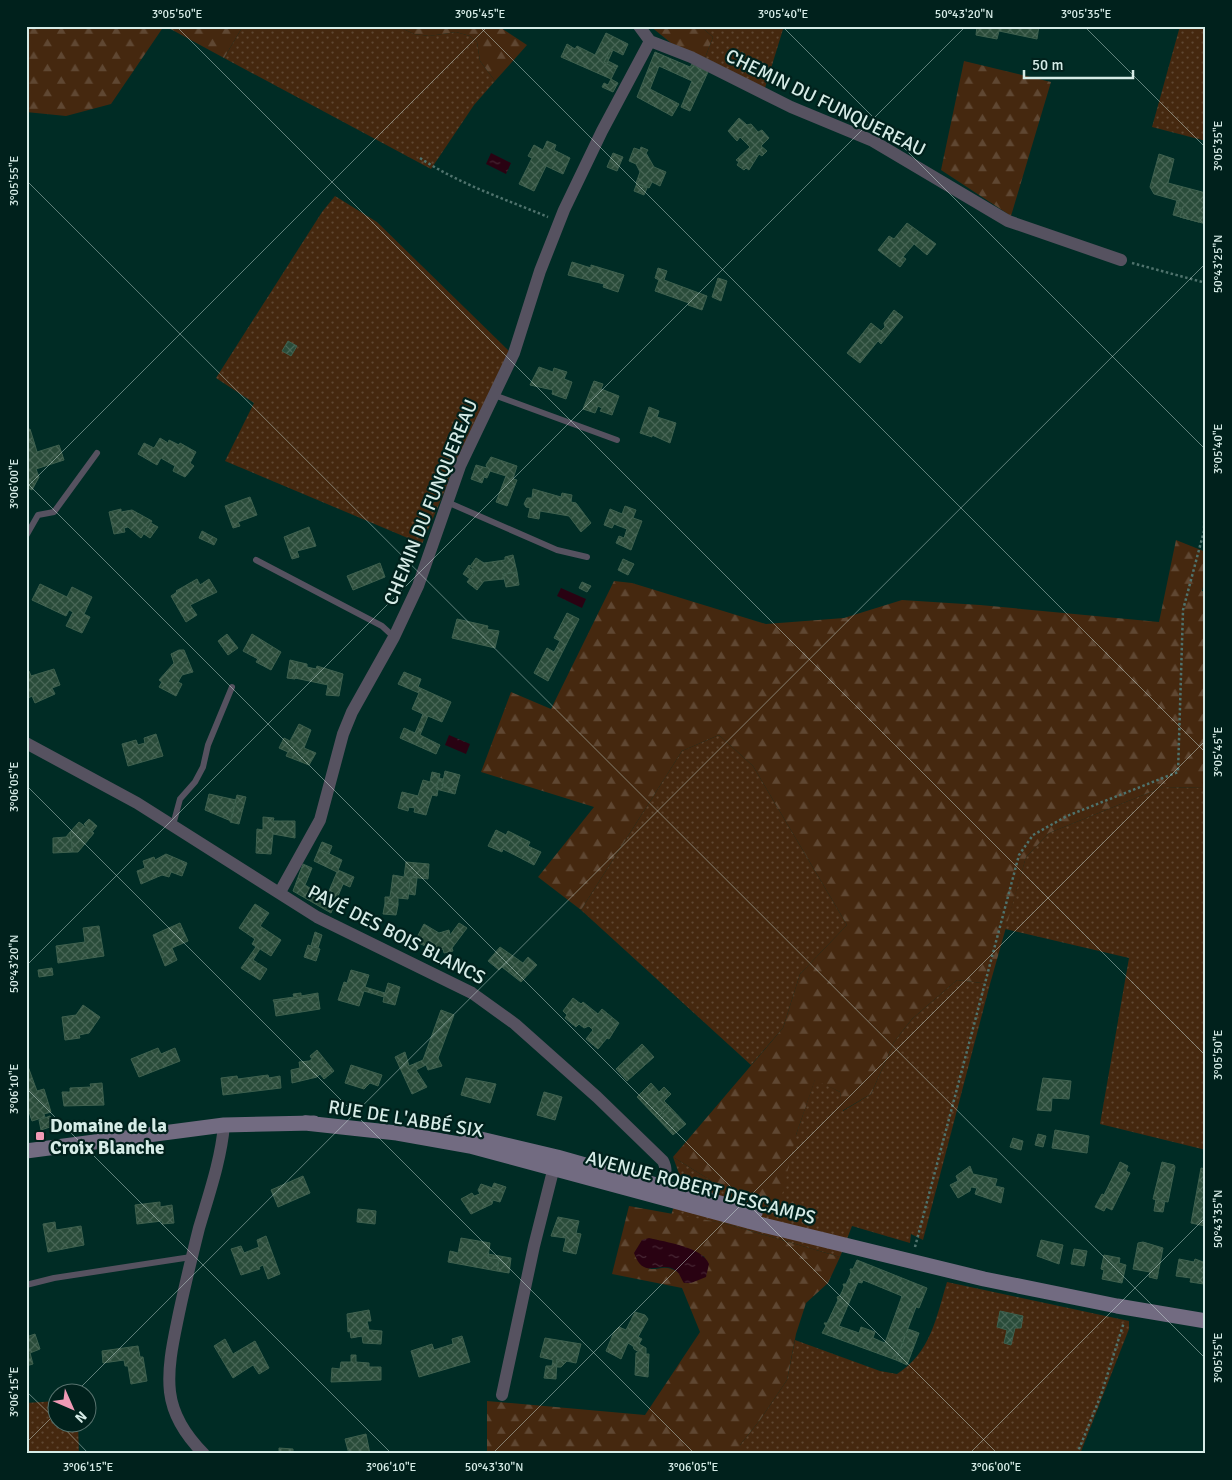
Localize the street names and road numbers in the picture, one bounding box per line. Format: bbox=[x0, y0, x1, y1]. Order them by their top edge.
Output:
street label: CHEMIN DU FUNQUEREAU bbox=[722, 44, 930, 162]
street label: CHEMIN DU FUNQUEREAU bbox=[379, 396, 483, 609]
street label: PAVÉ DES BOIS BLANCS bbox=[304, 880, 489, 990]
street label: RUE DE L'ABBÉ SIX bbox=[327, 1095, 485, 1143]
street label: AVENUE ROBERT DESCAMPS bbox=[583, 1146, 818, 1230]

